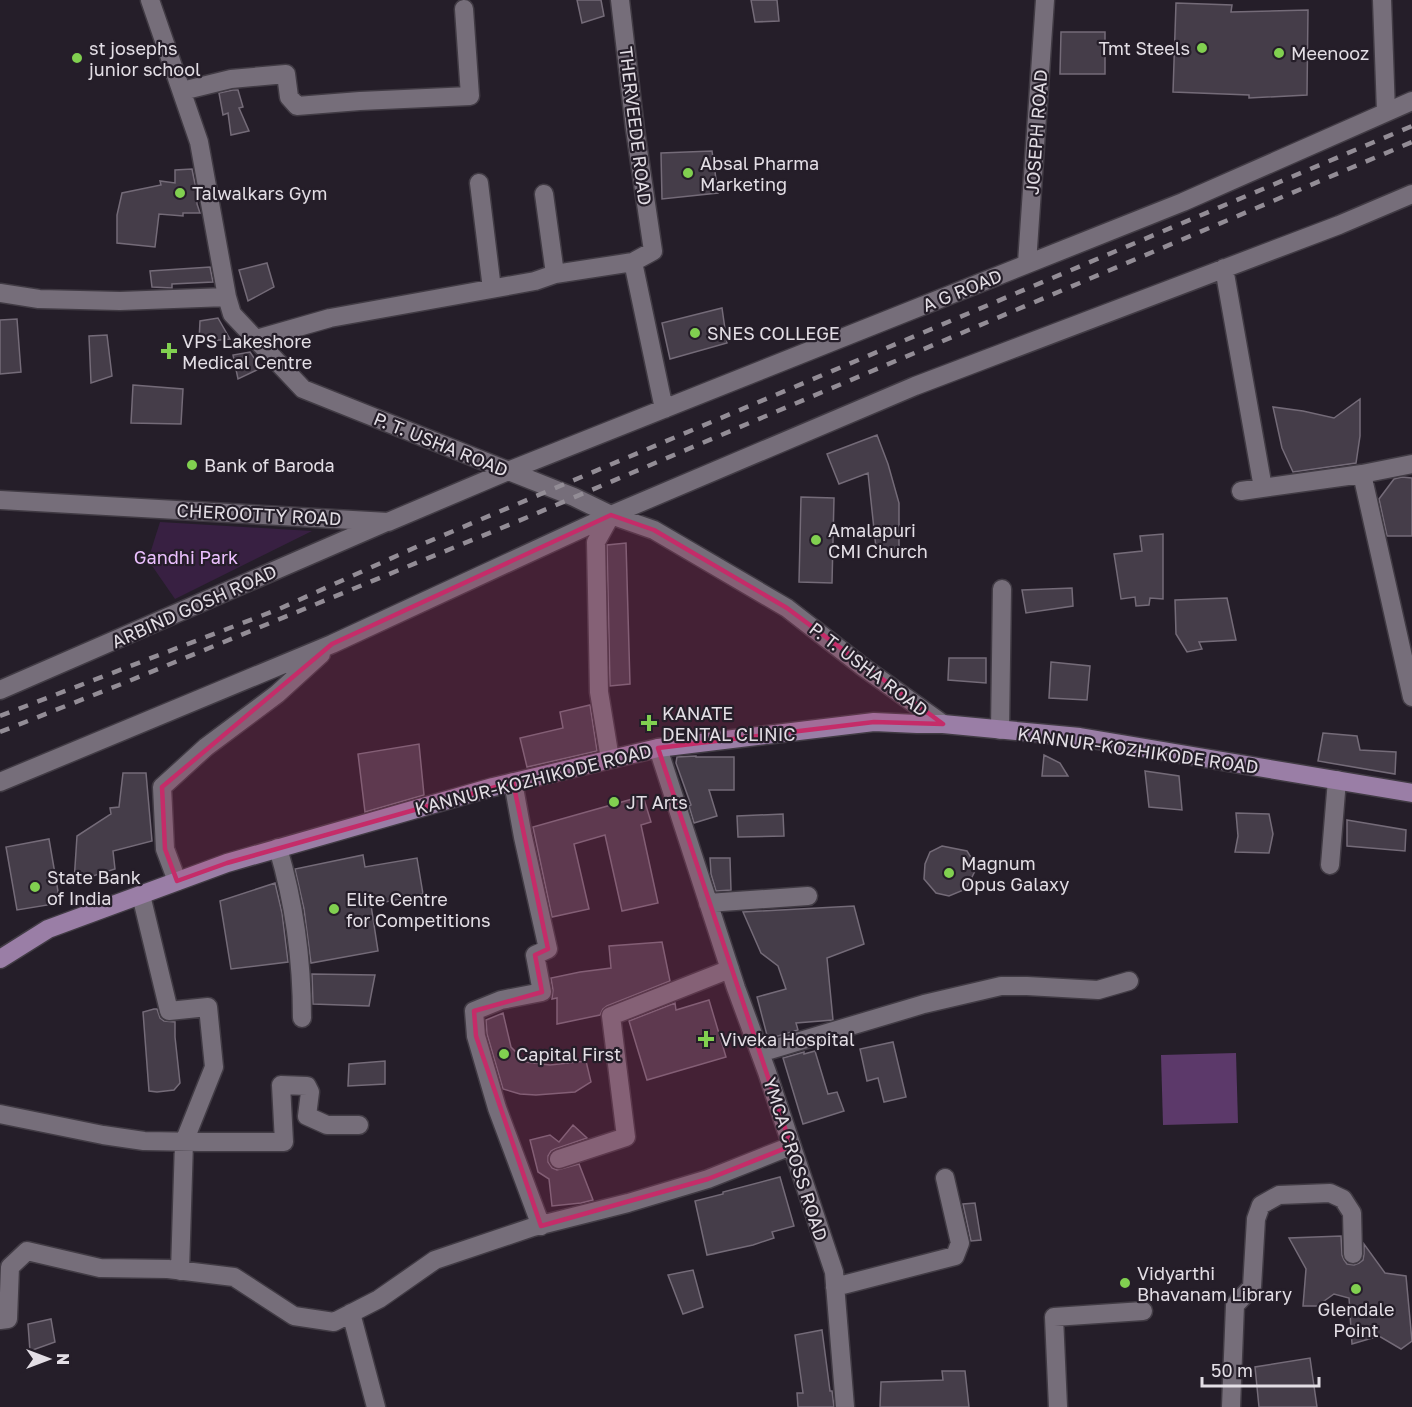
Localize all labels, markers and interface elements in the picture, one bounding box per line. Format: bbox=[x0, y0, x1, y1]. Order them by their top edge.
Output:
place label: st josephs junior school bbox=[88, 37, 201, 80]
place label: Tmt Steels bbox=[1098, 37, 1190, 59]
marker: Tmt Steels bbox=[1195, 41, 1209, 55]
place label: Meenooz bbox=[1291, 42, 1369, 64]
street label: THERVEEDE ROAD bbox=[615, 45, 657, 207]
marker: Meenooz bbox=[1272, 46, 1286, 60]
marker: st josephs junior school bbox=[70, 51, 84, 65]
street label: JOSEPH ROAD bbox=[1021, 69, 1051, 195]
place label: Absal Pharma Marketing bbox=[700, 152, 819, 195]
marker: Absal Pharma Marketing bbox=[681, 166, 695, 180]
place label: Talwalkars Gym bbox=[192, 182, 327, 204]
marker: Talwalkars Gym bbox=[173, 186, 187, 200]
street label: A G ROAD bbox=[919, 264, 1005, 316]
place label: SNES COLLEGE bbox=[707, 322, 840, 344]
marker: SNES COLLEGE bbox=[688, 326, 702, 340]
place label: VPS Lakeshore Medical Centre bbox=[182, 330, 312, 373]
marker: VPS Lakeshore Medical Centre bbox=[160, 342, 178, 360]
street label: P. T. USHA ROAD bbox=[371, 407, 511, 481]
place label: Bank of Baroda bbox=[204, 454, 335, 476]
marker: Bank of Baroda bbox=[185, 458, 199, 472]
street label: CHEROOTTY ROAD bbox=[176, 499, 342, 529]
place label: Amalapuri CMI Church bbox=[828, 519, 928, 562]
marker: Amalapuri CMI Church bbox=[809, 533, 823, 547]
park label: Gandhi Park bbox=[134, 546, 238, 568]
street label: ARBIND GOSH ROAD bbox=[108, 560, 280, 652]
street label: P. T. USHA ROAD bbox=[805, 617, 933, 721]
place label: KANATE DENTAL CLINIC bbox=[662, 702, 796, 745]
marker: KANATE DENTAL CLINIC bbox=[640, 714, 658, 732]
street label: KANNUR-KOZHIKODE ROAD bbox=[1016, 722, 1260, 778]
street label: KANNUR-KOZHIKODE ROAD bbox=[412, 739, 654, 819]
place label: JT Arts bbox=[626, 791, 688, 813]
marker: JT Arts bbox=[607, 795, 621, 809]
place label: Magnum Opus Galaxy bbox=[961, 852, 1069, 895]
place label: State Bank of India bbox=[47, 866, 141, 909]
marker: Magnum Opus Galaxy bbox=[942, 866, 956, 880]
marker: State Bank of India bbox=[28, 880, 42, 894]
place label: Elite Centre for Competitions bbox=[346, 888, 491, 931]
marker: Elite Centre for Competitions bbox=[327, 902, 341, 916]
place label: Viveka Hospital bbox=[720, 1028, 855, 1050]
marker: Viveka Hospital bbox=[697, 1030, 715, 1048]
place label: Capital First bbox=[516, 1043, 621, 1065]
marker: Capital First bbox=[497, 1047, 511, 1061]
street label: YMCA CROSS ROAD bbox=[759, 1074, 833, 1244]
place label: Vidyarthi Bhavanam Library bbox=[1137, 1262, 1292, 1305]
marker: Vidyarthi Bhavanam Library bbox=[1118, 1276, 1132, 1290]
marker: Glendale Point bbox=[1349, 1282, 1363, 1296]
place label: Glendale Point bbox=[1317, 1298, 1395, 1341]
north arrow bbox=[18, 1329, 78, 1389]
scale bar bbox=[1202, 1350, 1319, 1388]
text: N bbox=[53, 1353, 73, 1365]
text: 50 m bbox=[1211, 1359, 1253, 1381]

